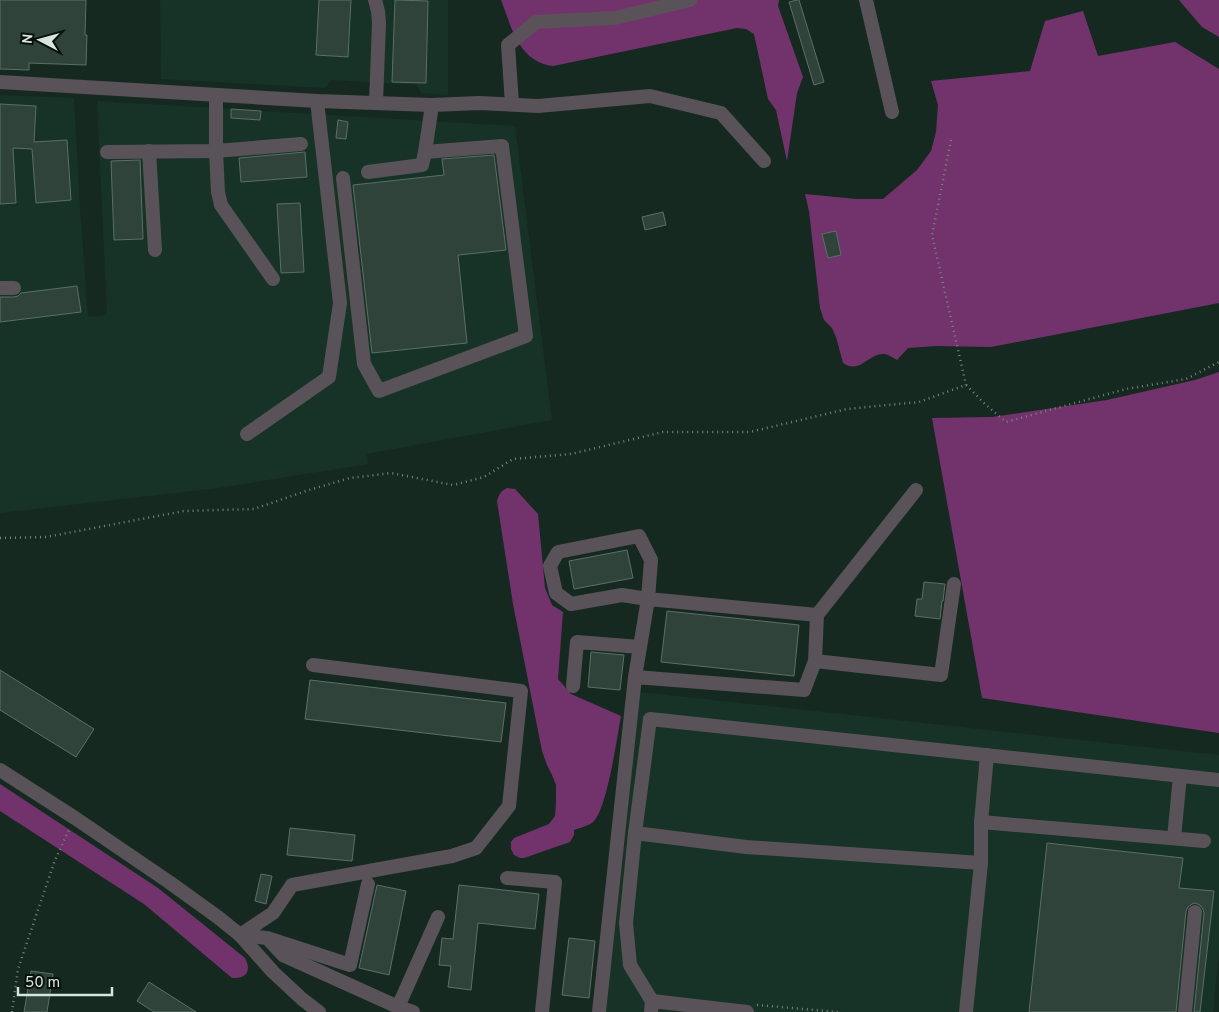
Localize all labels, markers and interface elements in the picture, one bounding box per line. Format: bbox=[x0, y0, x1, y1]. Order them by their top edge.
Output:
north arrow bbox=[15, 15, 65, 65]
text: N bbox=[20, 33, 38, 45]
scale bar bbox=[18, 964, 111, 996]
text: 50 m bbox=[25, 974, 60, 993]

